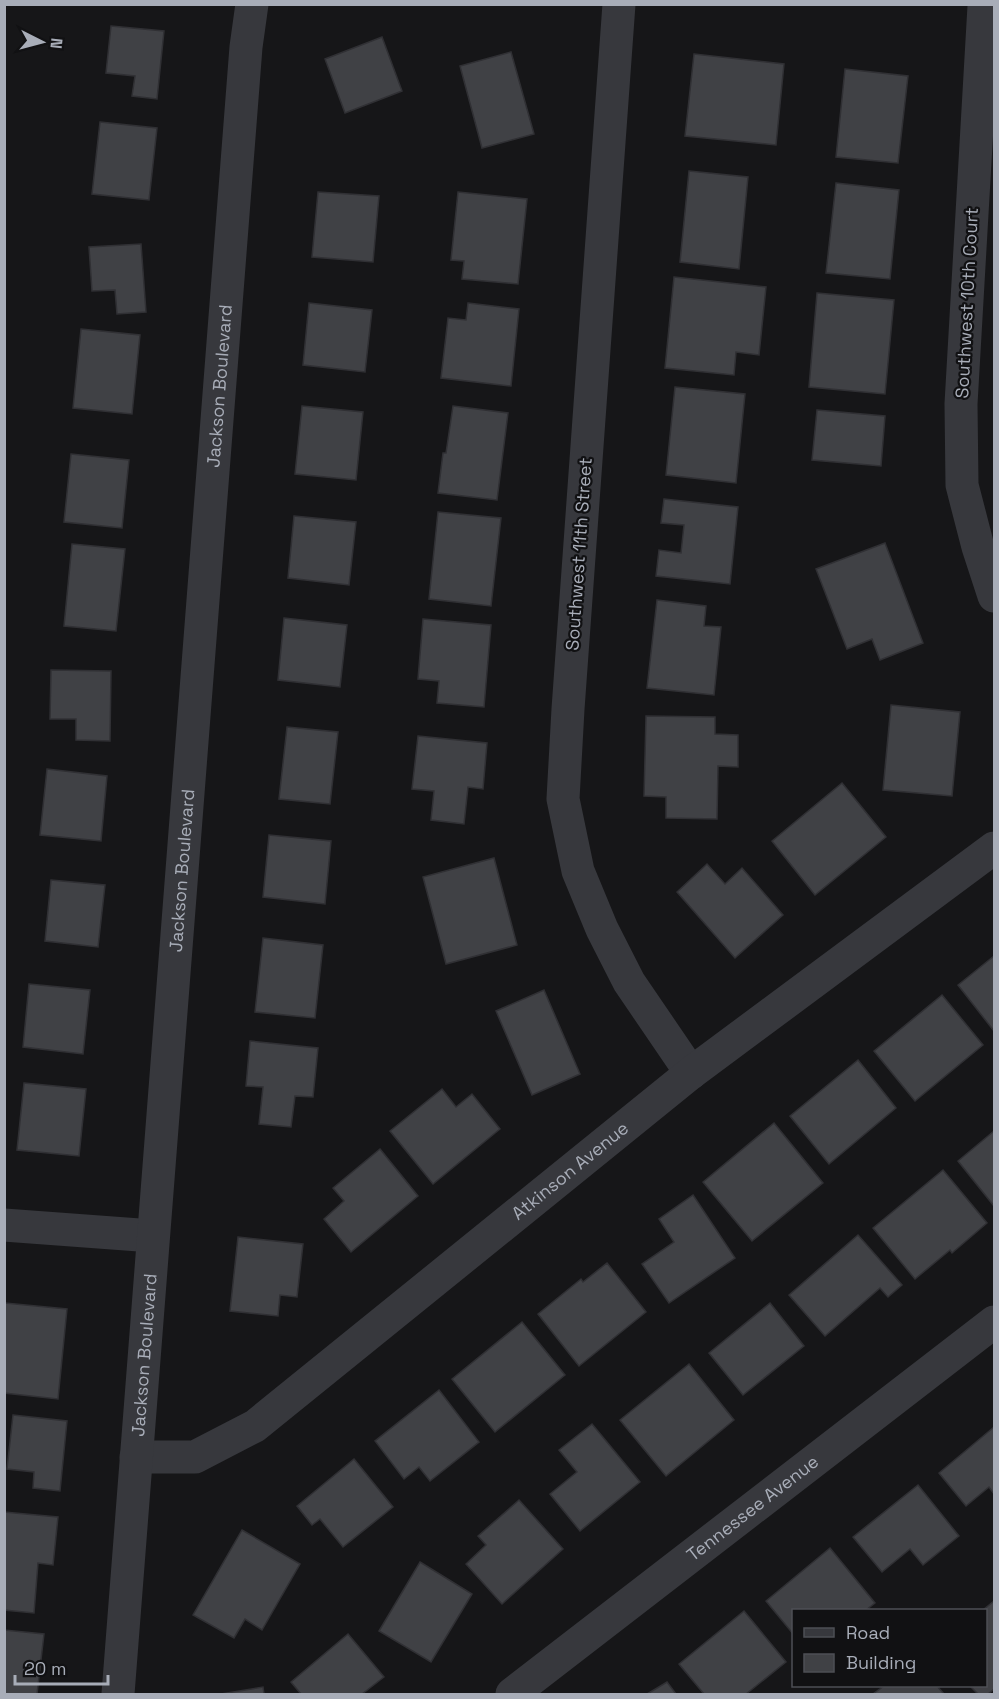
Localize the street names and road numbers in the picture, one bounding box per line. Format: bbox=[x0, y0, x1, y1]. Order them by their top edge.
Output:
street label: Southwest 10th Court bbox=[950, 207, 983, 399]
street label: Jackson Boulevard bbox=[201, 303, 237, 468]
street label: Southwest 11th Street bbox=[560, 457, 597, 651]
street label: Jackson Boulevard bbox=[164, 788, 199, 953]
street label: Atkinson Avenue bbox=[507, 1116, 633, 1225]
street label: Jackson Boulevard bbox=[126, 1273, 162, 1437]
street label: Tennessee Avenue bbox=[682, 1450, 823, 1566]

